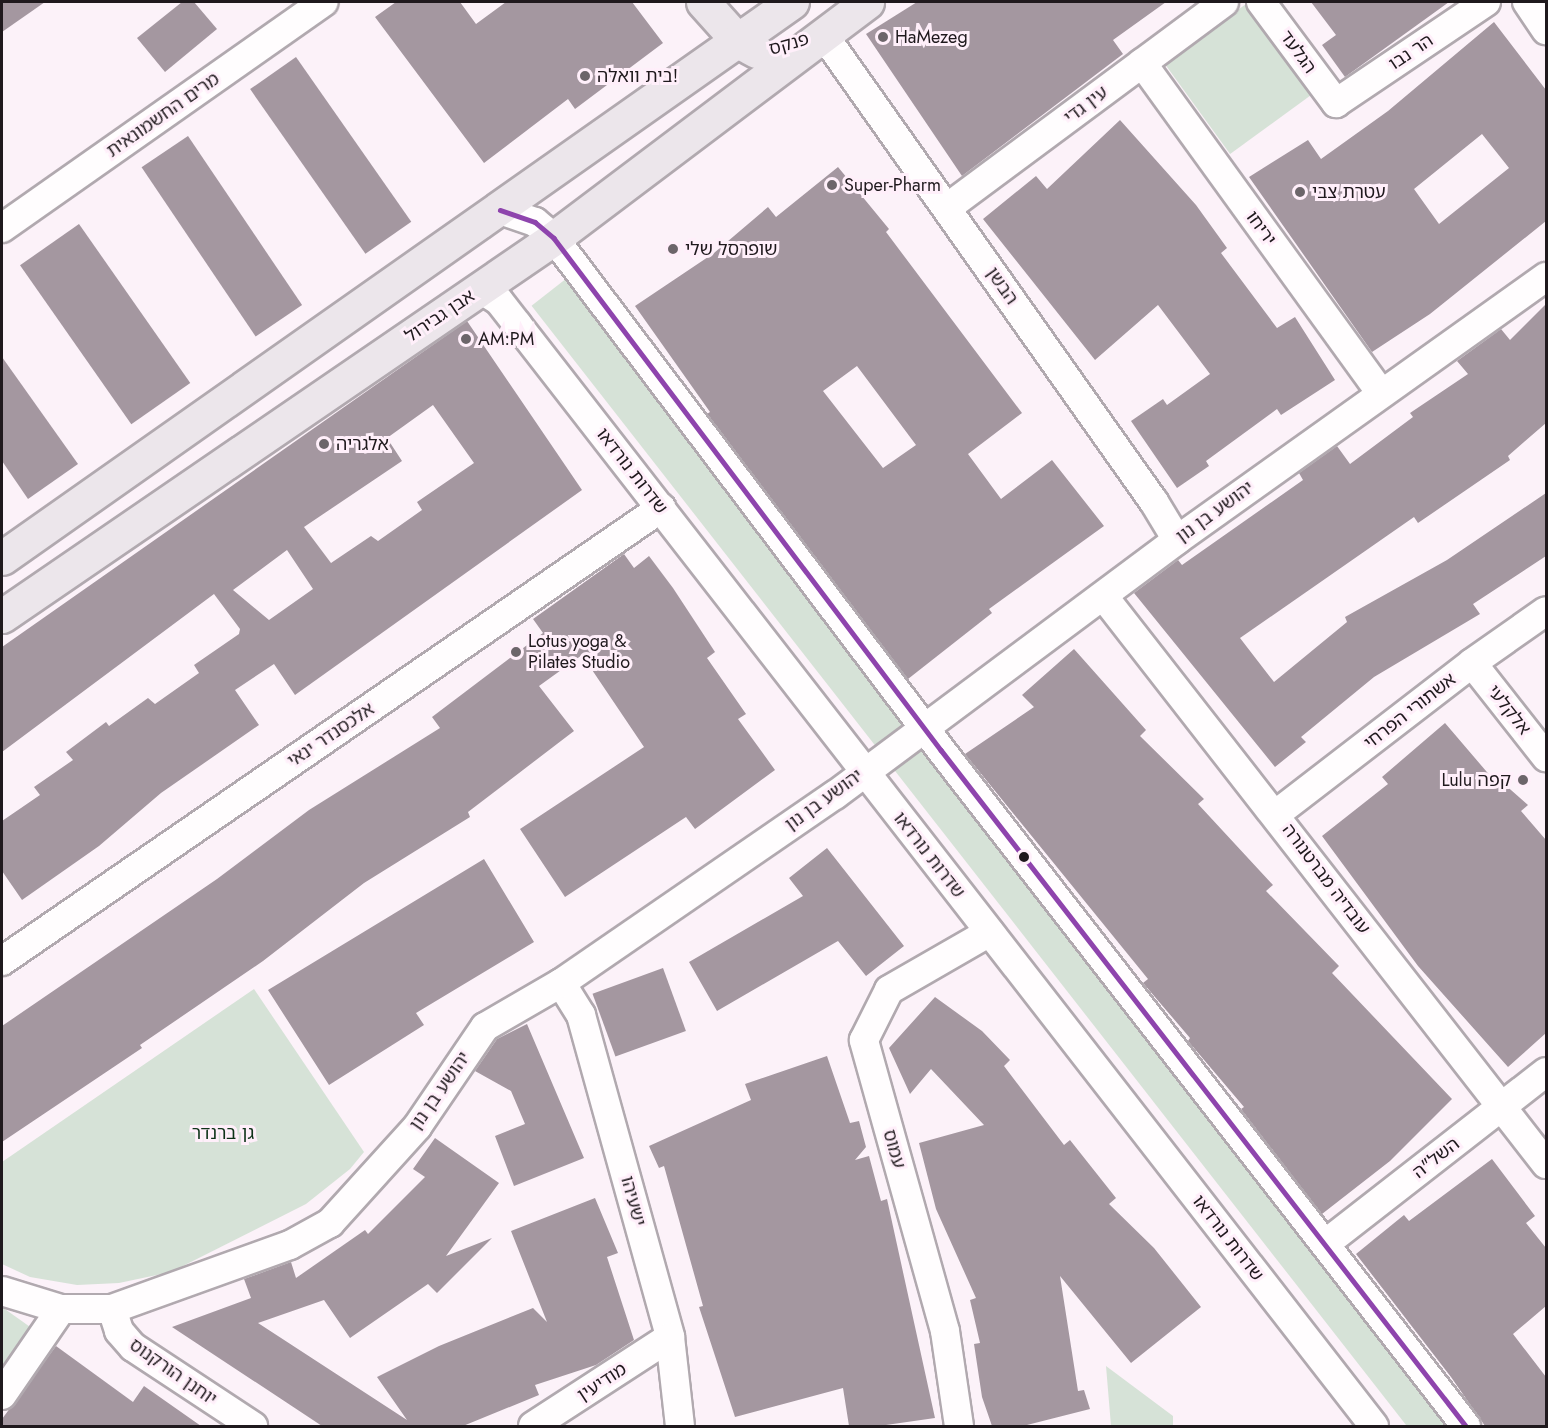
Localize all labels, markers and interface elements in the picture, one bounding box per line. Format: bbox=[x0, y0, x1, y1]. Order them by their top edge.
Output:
place label: HaMezeg bbox=[895, 26, 968, 48]
street label: הגלעד bbox=[1275, 26, 1321, 78]
street label: פנקס bbox=[767, 28, 811, 60]
street label: הר נבו bbox=[1385, 29, 1437, 75]
marker: HaMezeg bbox=[876, 30, 890, 44]
place label: בית וואלה! bbox=[597, 65, 678, 87]
street label: מרים החשמונאית bbox=[103, 68, 223, 162]
marker: בית וואלה! bbox=[578, 69, 592, 83]
street label: עין גדי bbox=[1060, 82, 1112, 128]
place label: Super-Pharm bbox=[844, 174, 941, 196]
marker: Super-Pharm bbox=[825, 178, 839, 192]
place label: עטרת צבי bbox=[1312, 181, 1386, 203]
marker: עטרת צבי bbox=[1293, 185, 1307, 199]
street label: יריחו bbox=[1241, 207, 1281, 249]
place label: שופרסל שלי bbox=[685, 238, 777, 260]
marker: שופרסל שלי bbox=[666, 242, 680, 256]
street label: הבשן bbox=[981, 263, 1023, 309]
street label: אבן גבירול bbox=[401, 285, 479, 347]
place label: AM:PM bbox=[478, 328, 534, 350]
marker: AM:PM bbox=[459, 332, 473, 346]
street label: שדרות נורדאו bbox=[592, 424, 672, 518]
place label: אלגריה bbox=[336, 433, 389, 455]
marker: אלגריה bbox=[317, 437, 331, 451]
street label: יהושע בן נון bbox=[1172, 477, 1258, 547]
place label: Lotus yoga & Pilates Studio bbox=[528, 631, 630, 674]
marker: Lotus yoga & Pilates Studio bbox=[509, 645, 523, 659]
street label: אשתורי הפרחי bbox=[1360, 668, 1460, 754]
street label: אלקלעי bbox=[1483, 681, 1535, 739]
street label: אלכסנדר ינאי bbox=[284, 698, 378, 772]
street label: יהושע בן נון bbox=[781, 765, 867, 835]
place label: Lulu קפה bbox=[1441, 769, 1511, 791]
marker: Lulu קפה bbox=[1516, 773, 1530, 787]
street label: שדרות נורדאו bbox=[889, 808, 969, 902]
street label: עובדיה מברטנורה bbox=[1278, 820, 1374, 938]
unlabelled marker bbox=[1018, 851, 1030, 863]
street label: יהושע בן נון bbox=[405, 1048, 475, 1134]
park label: גן ברנדר bbox=[192, 1122, 254, 1144]
street label: עמוס bbox=[878, 1127, 910, 1171]
street label: השל"ה bbox=[1408, 1133, 1464, 1183]
street label: ישעיהו bbox=[616, 1174, 650, 1228]
street label: שדרות נורדאו bbox=[1188, 1191, 1268, 1285]
street label: יוחנן הורקנוס bbox=[125, 1334, 221, 1410]
street label: מודיעין bbox=[573, 1358, 631, 1406]

